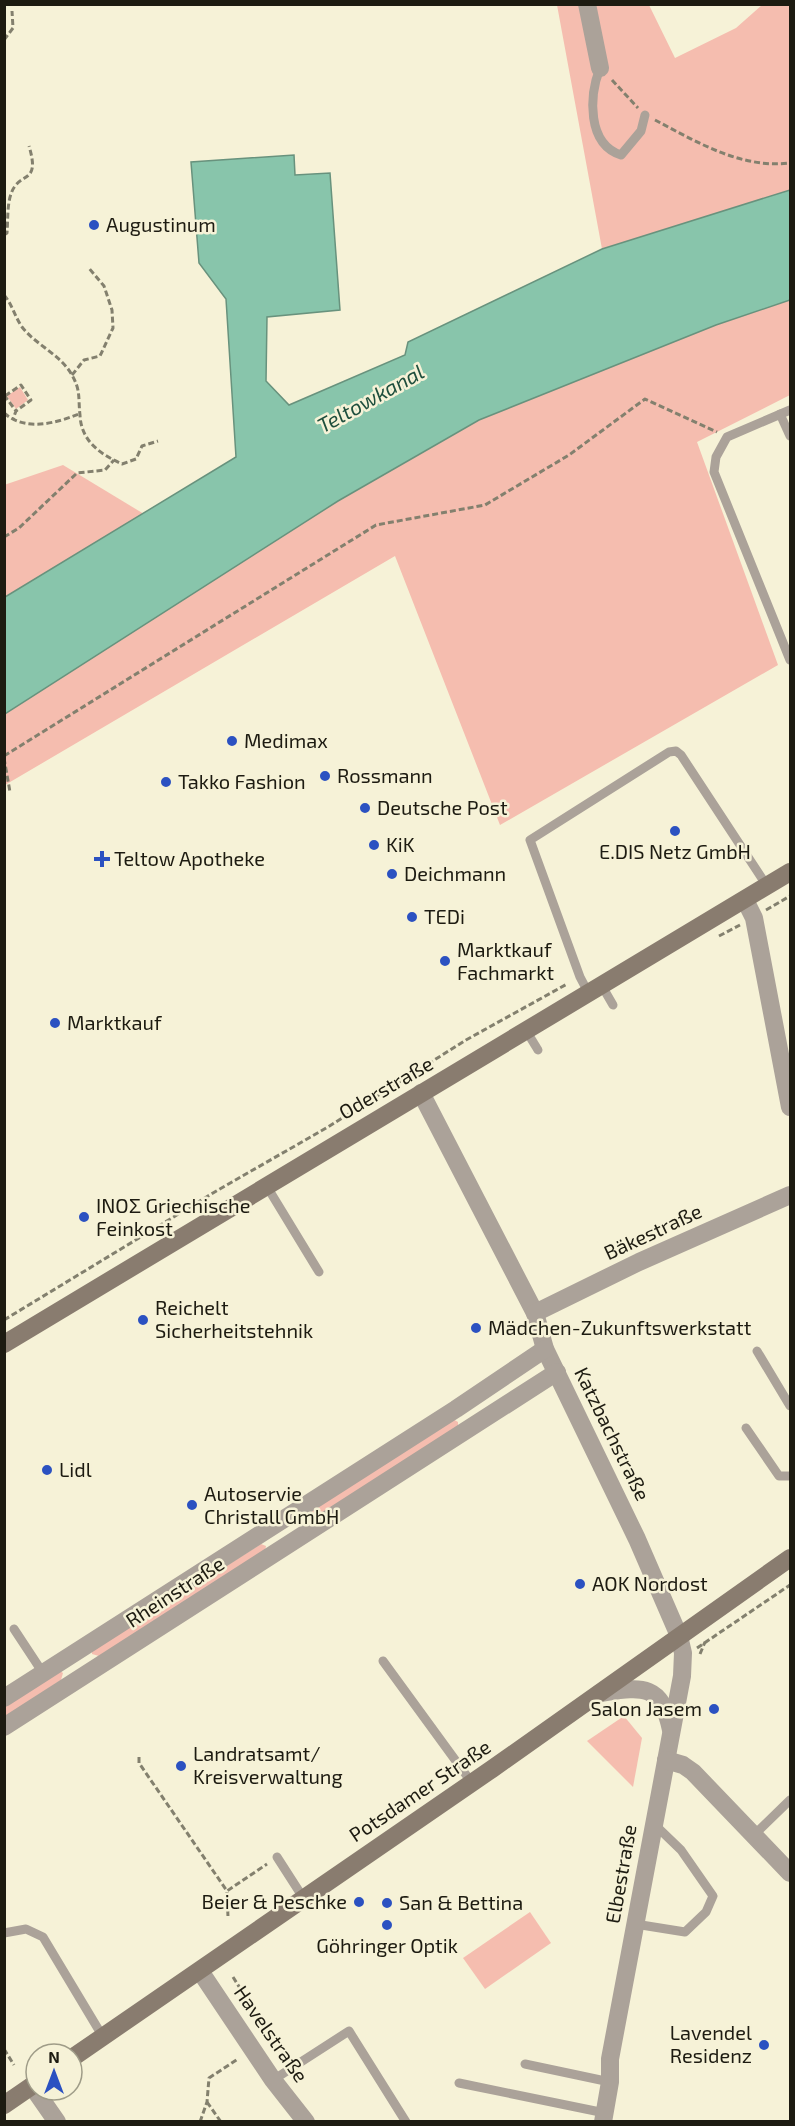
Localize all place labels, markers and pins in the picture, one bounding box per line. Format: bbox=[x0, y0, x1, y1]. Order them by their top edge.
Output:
place label: Augustinum bbox=[106, 212, 216, 236]
marker: Augustinum bbox=[87, 218, 101, 232]
place label: Medimax bbox=[244, 728, 328, 752]
marker: Medimax bbox=[225, 734, 239, 748]
place label: Rossmann bbox=[337, 763, 433, 787]
place label: Takko Fashion bbox=[178, 769, 306, 793]
marker: Rossmann bbox=[318, 769, 332, 783]
marker: Takko Fashion bbox=[159, 775, 173, 789]
place label: Deutsche Post bbox=[377, 795, 508, 819]
marker: Deutsche Post bbox=[358, 801, 372, 815]
marker: E.DIS Netz GmbH bbox=[668, 824, 682, 838]
place label: KiK bbox=[386, 832, 415, 856]
marker: KiK bbox=[367, 838, 381, 852]
place label: E.DIS Netz GmbH bbox=[599, 839, 751, 863]
place label: Teltow Apotheke bbox=[114, 846, 265, 870]
marker: Teltow Apotheke bbox=[95, 852, 109, 866]
place label: Deichmann bbox=[404, 861, 506, 885]
marker: Deichmann bbox=[385, 867, 399, 881]
place label: TEDi bbox=[424, 904, 465, 928]
marker: TEDi bbox=[405, 910, 419, 924]
place label: Marktkauf Fachmarkt bbox=[457, 937, 554, 984]
marker: Marktkauf Fachmarkt bbox=[438, 954, 452, 968]
place label: Marktkauf bbox=[67, 1010, 162, 1034]
marker: Marktkauf bbox=[48, 1016, 62, 1030]
place label: INOΣ Griechische Feinkost bbox=[96, 1193, 250, 1240]
marker: INOΣ Griechische Feinkost bbox=[77, 1210, 91, 1224]
place label: Reichelt Sicherheitstehnik bbox=[155, 1295, 313, 1342]
marker: Reichelt Sicherheitstehnik bbox=[136, 1313, 150, 1327]
place label: Mädchen-Zukunftswerkstatt bbox=[488, 1315, 752, 1339]
marker: Mädchen-Zukunftswerkstatt bbox=[469, 1321, 483, 1335]
place label: Lidl bbox=[59, 1457, 92, 1481]
marker: Lidl bbox=[40, 1463, 54, 1477]
place label: Autoservie Christall GmbH bbox=[204, 1481, 339, 1528]
marker: Autoservie Christall GmbH bbox=[185, 1498, 199, 1512]
place label: AOK Nordost bbox=[592, 1571, 708, 1595]
marker: AOK Nordost bbox=[573, 1577, 587, 1591]
place label: Salon Jasem bbox=[591, 1696, 702, 1720]
marker: Salon Jasem bbox=[707, 1702, 721, 1716]
place label: Landratsamt/ Kreisverwaltung bbox=[193, 1741, 343, 1788]
marker: Landratsamt/ Kreisverwaltung bbox=[174, 1759, 188, 1773]
place label: Beier & Peschke bbox=[202, 1889, 347, 1913]
place label: San & Bettina bbox=[399, 1890, 523, 1914]
marker: Beier & Peschke bbox=[352, 1895, 366, 1909]
marker: San & Bettina bbox=[380, 1896, 394, 1910]
marker: Göhringer Optik bbox=[380, 1918, 394, 1932]
place label: Göhringer Optik bbox=[316, 1933, 458, 1957]
place label: Lavendel Residenz bbox=[670, 2020, 752, 2067]
marker: Lavendel Residenz bbox=[757, 2038, 771, 2052]

